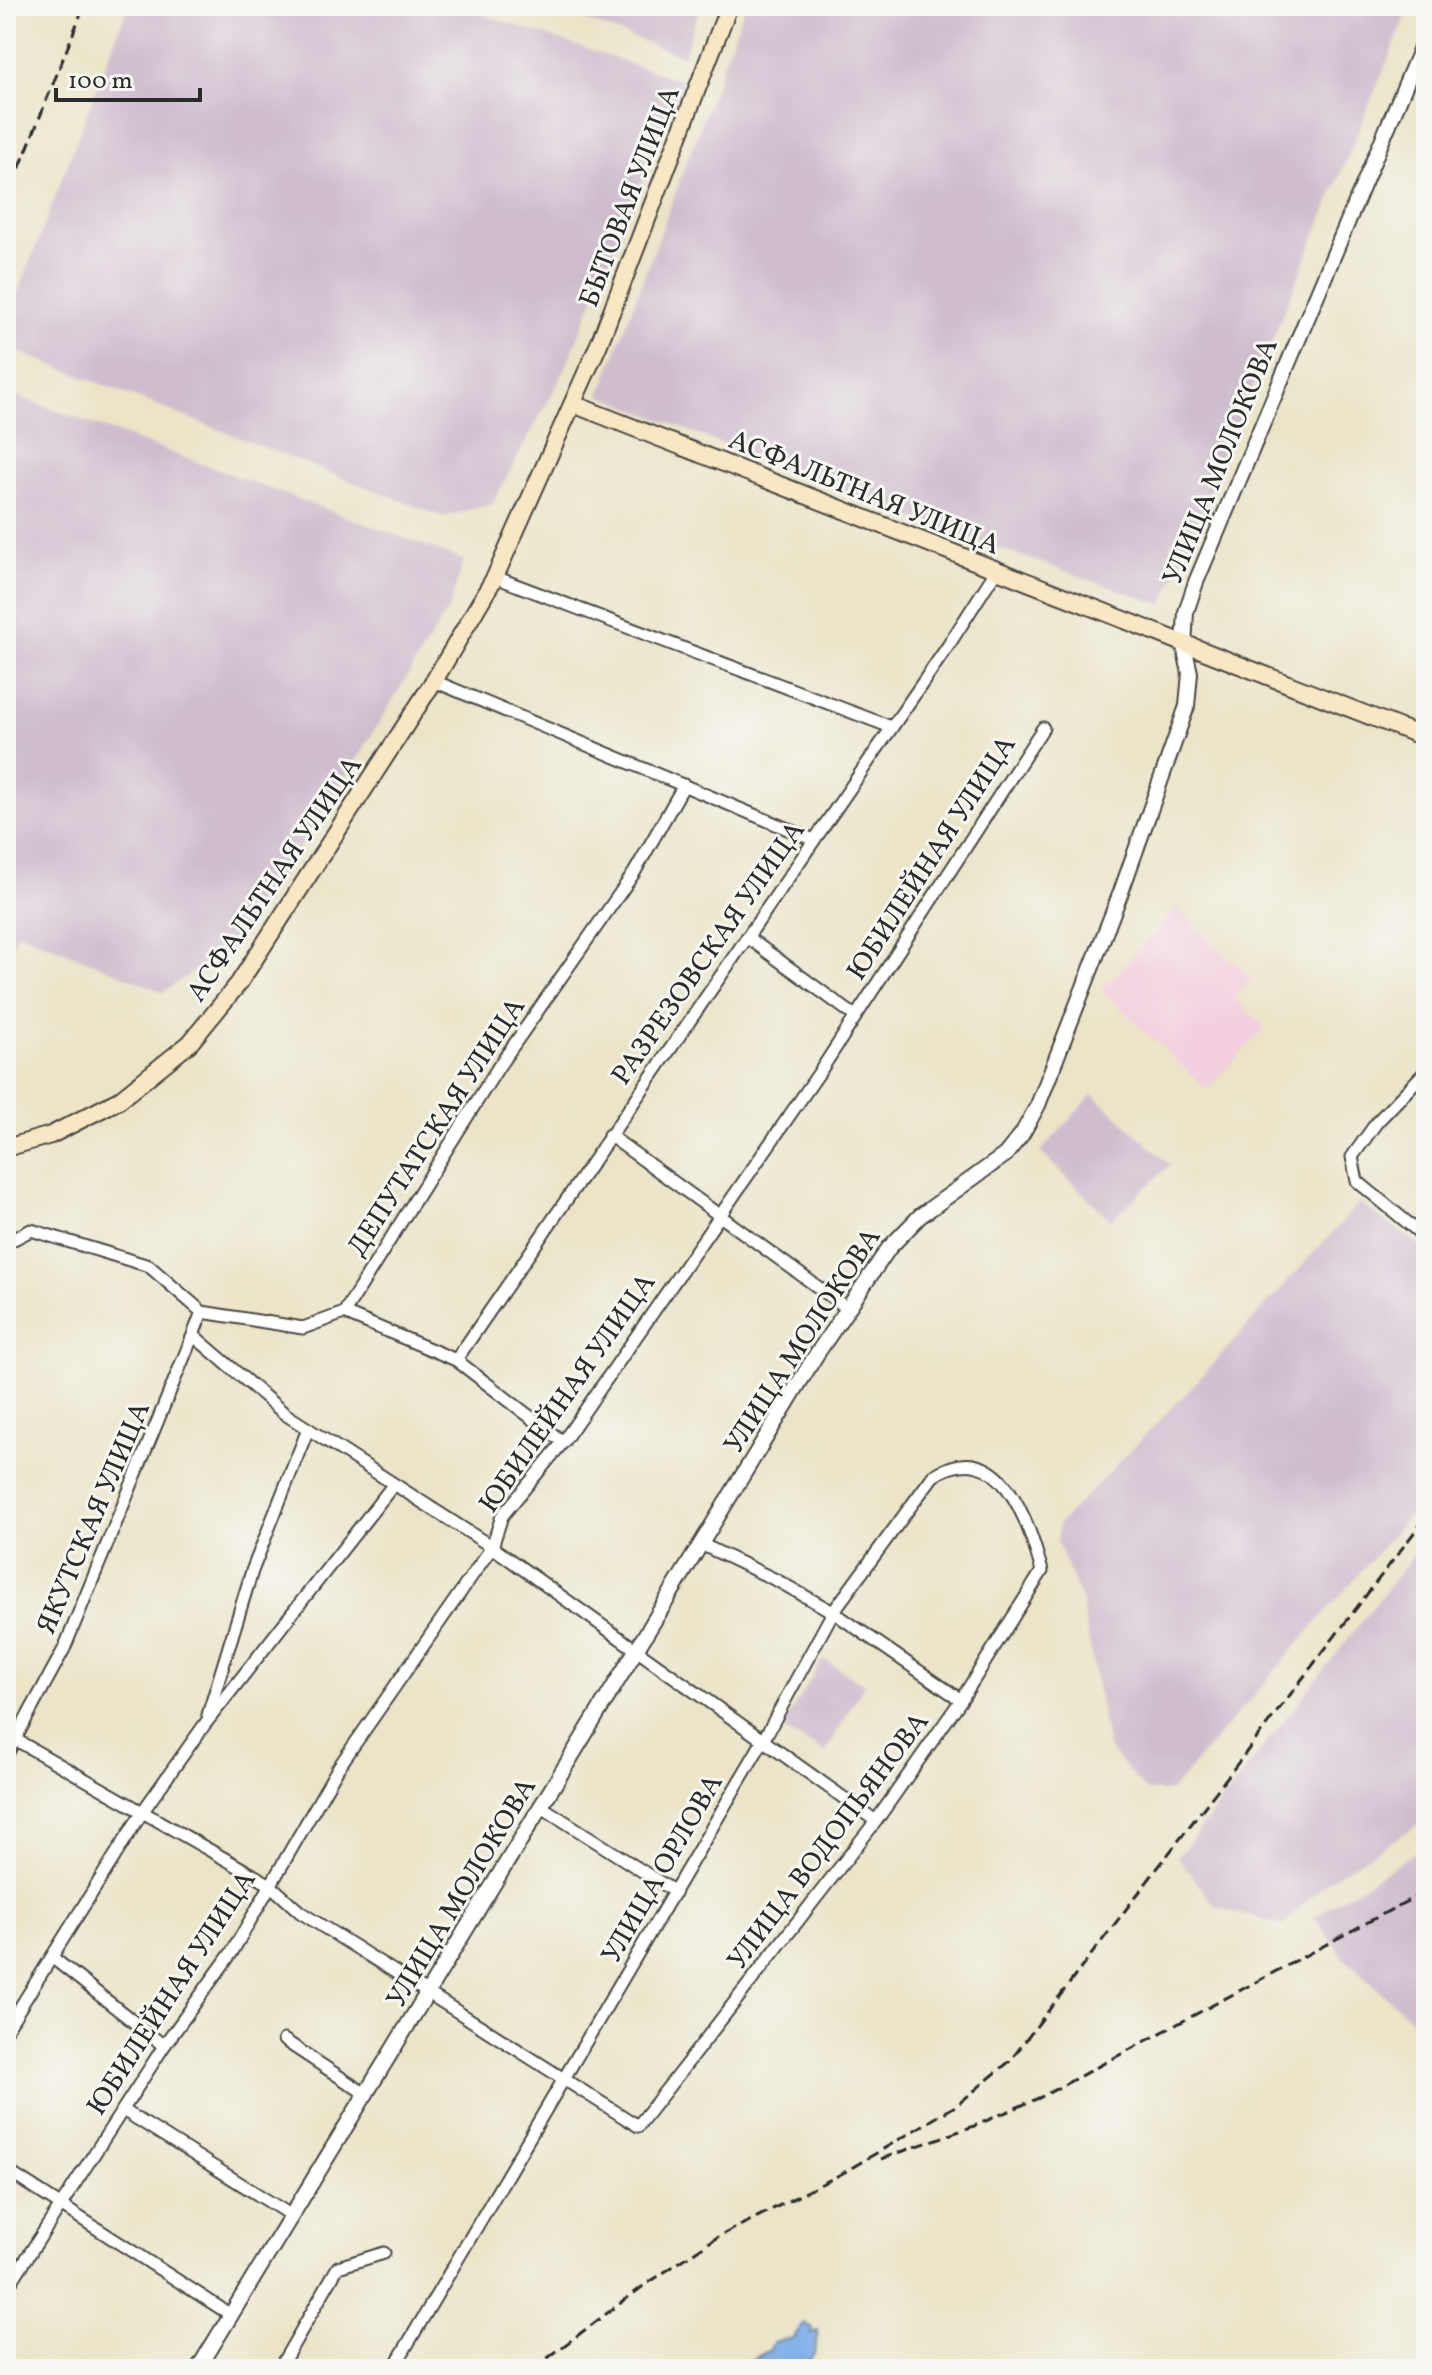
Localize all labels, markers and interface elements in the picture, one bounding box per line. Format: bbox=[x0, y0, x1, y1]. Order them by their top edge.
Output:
scale bar bbox=[56, 52, 200, 102]
text: 100 m bbox=[68, 65, 133, 99]
street label: БЫТОВАЯ УЛИЦА bbox=[570, 81, 691, 313]
street label: УЛИЦА МОЛОКОВА bbox=[1154, 333, 1289, 591]
street label: АСФАЛЬТНАЯ УЛИЦА bbox=[723, 421, 1006, 566]
street label: ЮБИЛЕЙНАЯ УЛИЦА bbox=[838, 728, 1026, 988]
street label: АСФАЛЬТНАЯ УЛИЦА bbox=[178, 748, 372, 1010]
street label: РАЗРЕЗОВСКАЯ УЛИЦА bbox=[603, 813, 815, 1093]
street label: ДЕПУТАТСКАЯ УЛИЦА bbox=[339, 990, 536, 1265]
street label: УЛИЦА МОЛОКОВА bbox=[715, 1220, 891, 1462]
street label: ЮБИЛЕЙНАЯ УЛИЦА bbox=[470, 1265, 666, 1521]
street label: ЯКУТСКАЯ УЛИЦА bbox=[28, 1396, 161, 1640]
street label: УЛИЦА ВОДОПЬЯНОВА bbox=[719, 1704, 939, 1979]
street label: УЛИЦА ОРЛОВА bbox=[593, 1767, 733, 1971]
street label: УЛИЦА МОЛОКОВА bbox=[378, 1770, 547, 2016]
street label: ЮБИЛЕЙНАЯ УЛИЦА bbox=[78, 1863, 266, 2123]

